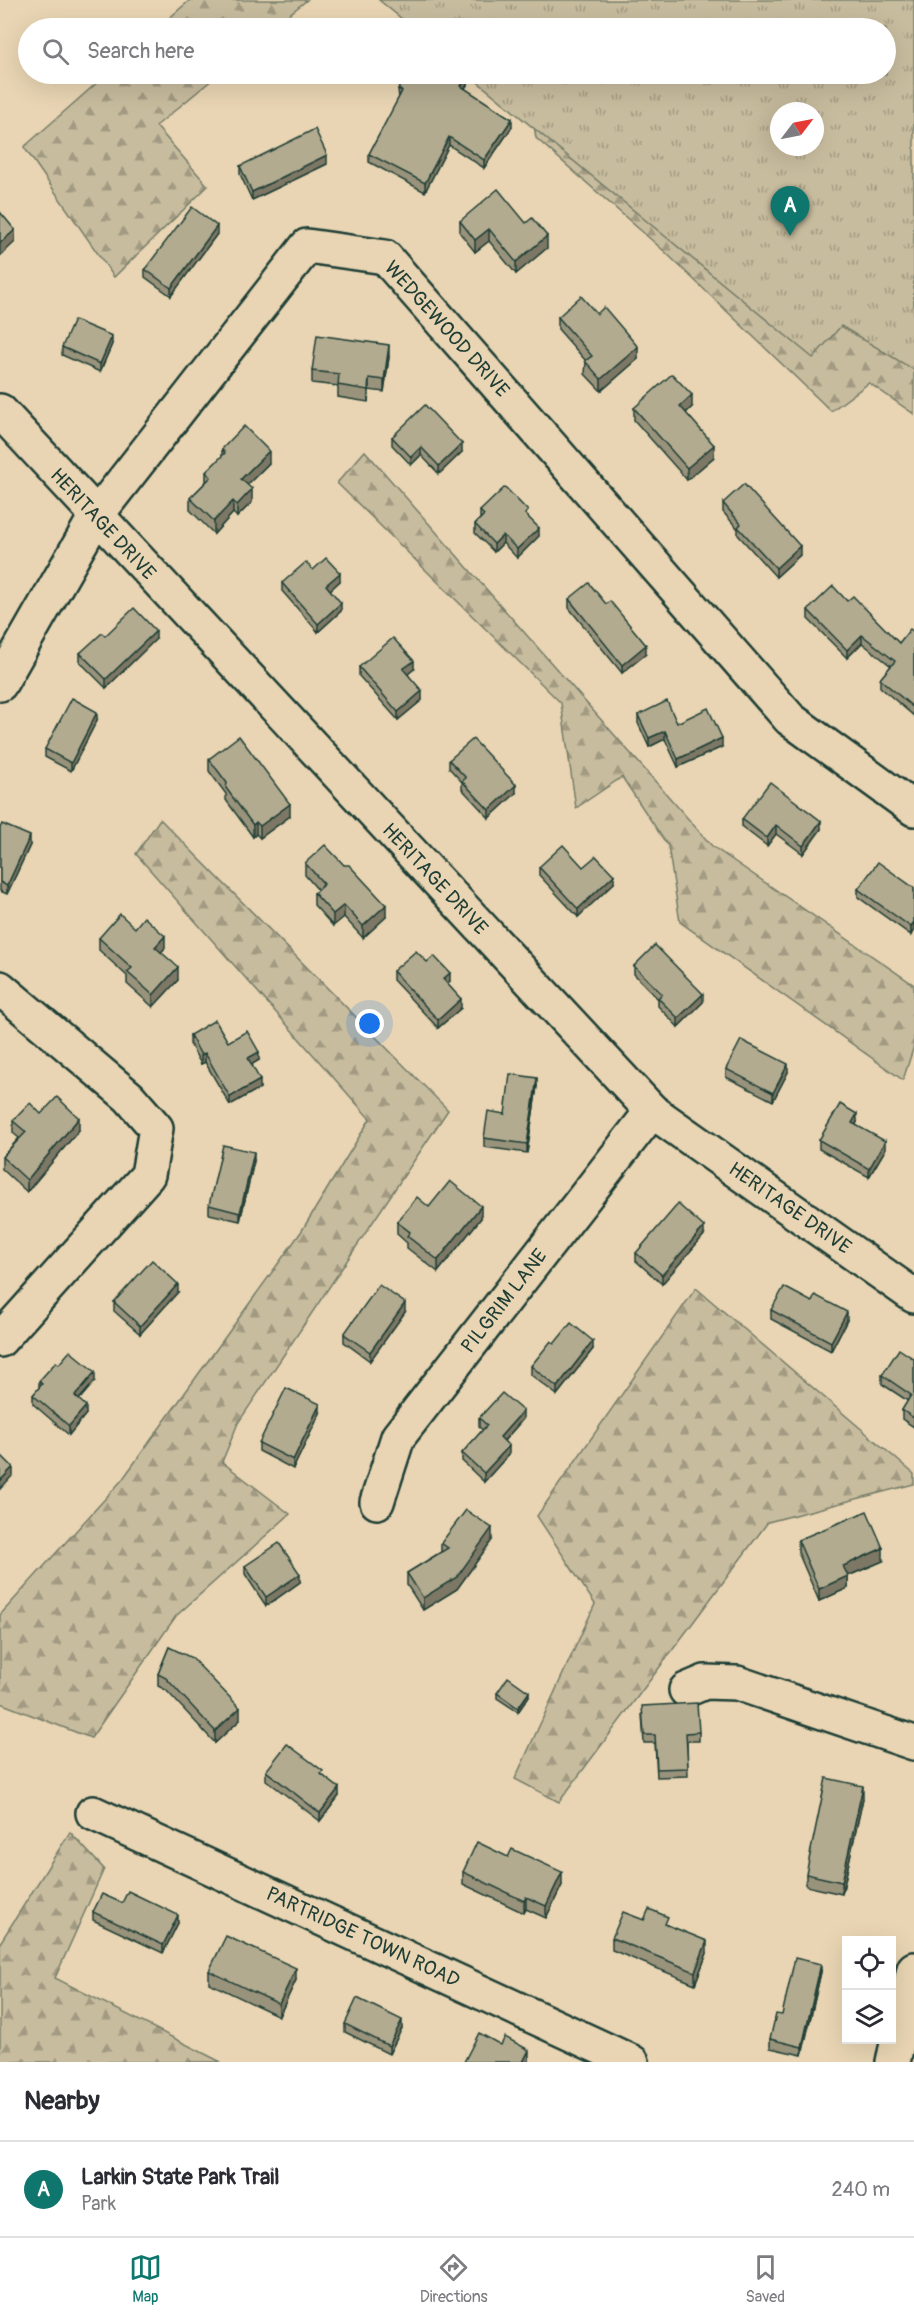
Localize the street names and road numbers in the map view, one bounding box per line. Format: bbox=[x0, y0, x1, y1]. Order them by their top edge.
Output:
street label: WEDGEWOOD DRIVE bbox=[379, 256, 515, 402]
street label: HERITAGE DRIVE bbox=[45, 463, 161, 585]
street label: HERITAGE DRIVE bbox=[377, 818, 493, 940]
street label: HERITAGE DRIVE bbox=[724, 1156, 856, 1260]
street label: PILGRIM LANE bbox=[456, 1244, 552, 1358]
street label: PARTRIDGE TOWN ROAD bbox=[262, 1881, 464, 1993]

